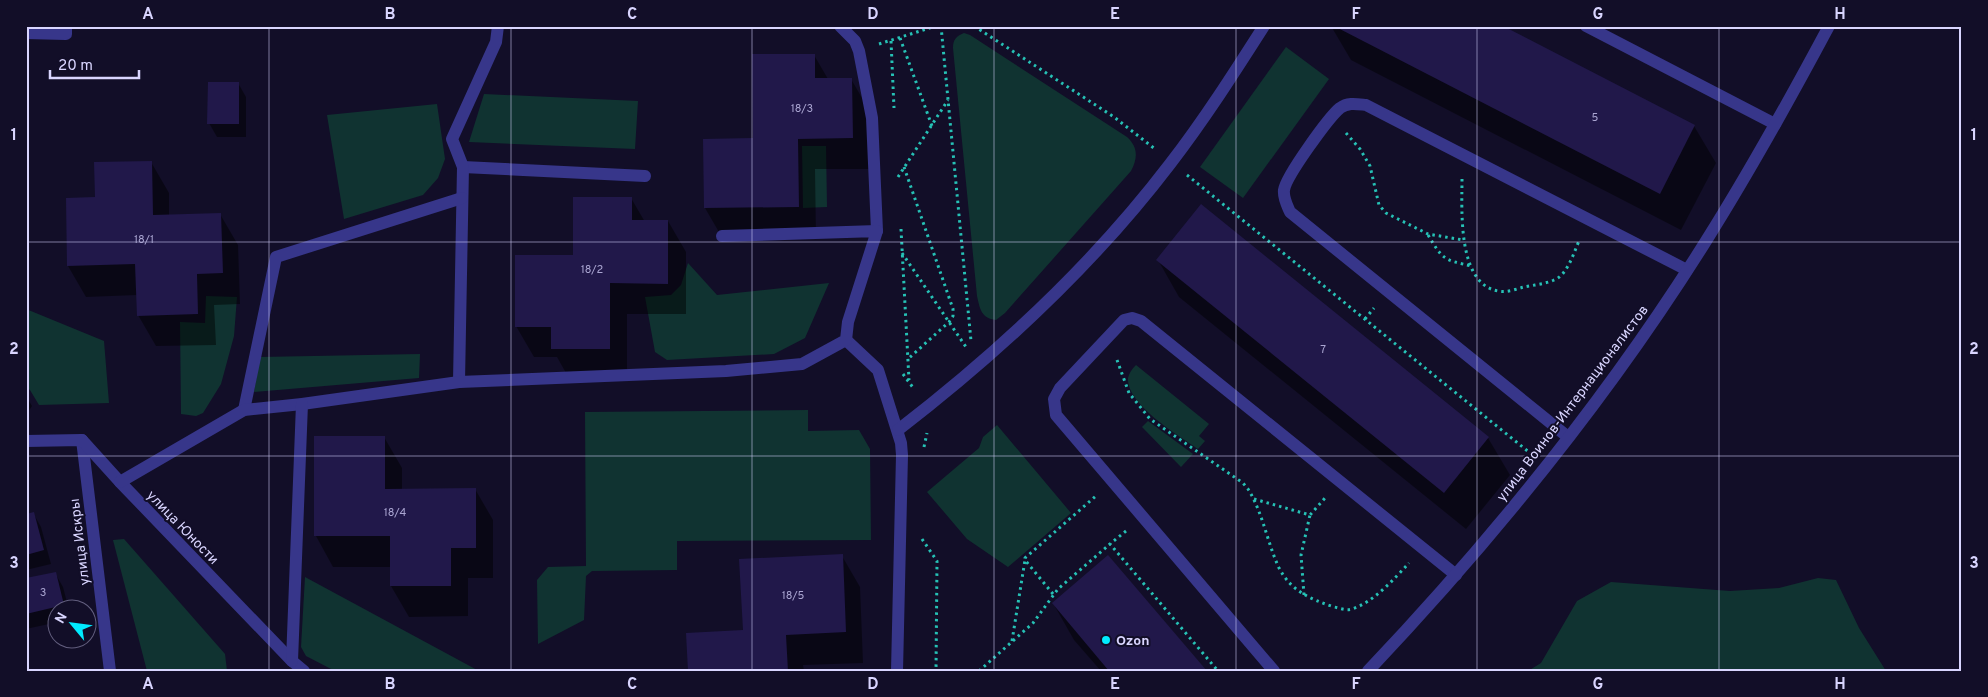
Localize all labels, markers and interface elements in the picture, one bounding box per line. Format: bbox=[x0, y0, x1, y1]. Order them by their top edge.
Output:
text: A bbox=[142, 5, 154, 25]
text: B bbox=[384, 5, 396, 25]
text: C bbox=[627, 5, 637, 25]
text: D bbox=[867, 5, 879, 25]
text: E bbox=[1110, 5, 1120, 25]
text: F bbox=[1351, 5, 1361, 25]
text: G bbox=[1593, 5, 1603, 25]
text: H bbox=[1834, 5, 1846, 25]
scale bar bbox=[50, 48, 139, 80]
text: 20 m bbox=[58, 57, 93, 76]
house number: 18/3 bbox=[791, 102, 813, 116]
house number: 5 bbox=[1592, 111, 1599, 125]
text: 1 bbox=[11, 126, 17, 146]
text: 1 bbox=[1971, 126, 1977, 146]
house number: 18/1 bbox=[134, 233, 154, 247]
house number: 18/2 bbox=[581, 263, 603, 277]
street label: улица Воинов-Интернационалистов bbox=[1494, 302, 1653, 506]
text: 2 bbox=[9, 340, 19, 360]
text: 2 bbox=[1969, 340, 1979, 360]
house number: 7 bbox=[1320, 343, 1326, 357]
street label: улица Юности bbox=[142, 487, 222, 569]
street label: улица Искры bbox=[67, 497, 94, 586]
house number: 18/4 bbox=[384, 506, 407, 520]
text: 3 bbox=[9, 554, 19, 574]
text: 3 bbox=[1969, 554, 1979, 574]
house number: 3 bbox=[40, 586, 46, 600]
house number: 18/5 bbox=[782, 589, 805, 603]
north arrow bbox=[48, 600, 98, 650]
text: N bbox=[52, 610, 72, 627]
place label: Ozon bbox=[1116, 633, 1149, 650]
marker: Ozon bbox=[1100, 634, 1112, 646]
text: A bbox=[142, 675, 154, 695]
text: B bbox=[384, 675, 396, 695]
text: C bbox=[627, 675, 637, 695]
text: D bbox=[867, 675, 879, 695]
text: E bbox=[1110, 675, 1120, 695]
text: F bbox=[1351, 675, 1361, 695]
text: G bbox=[1593, 675, 1603, 695]
text: H bbox=[1834, 675, 1846, 695]

